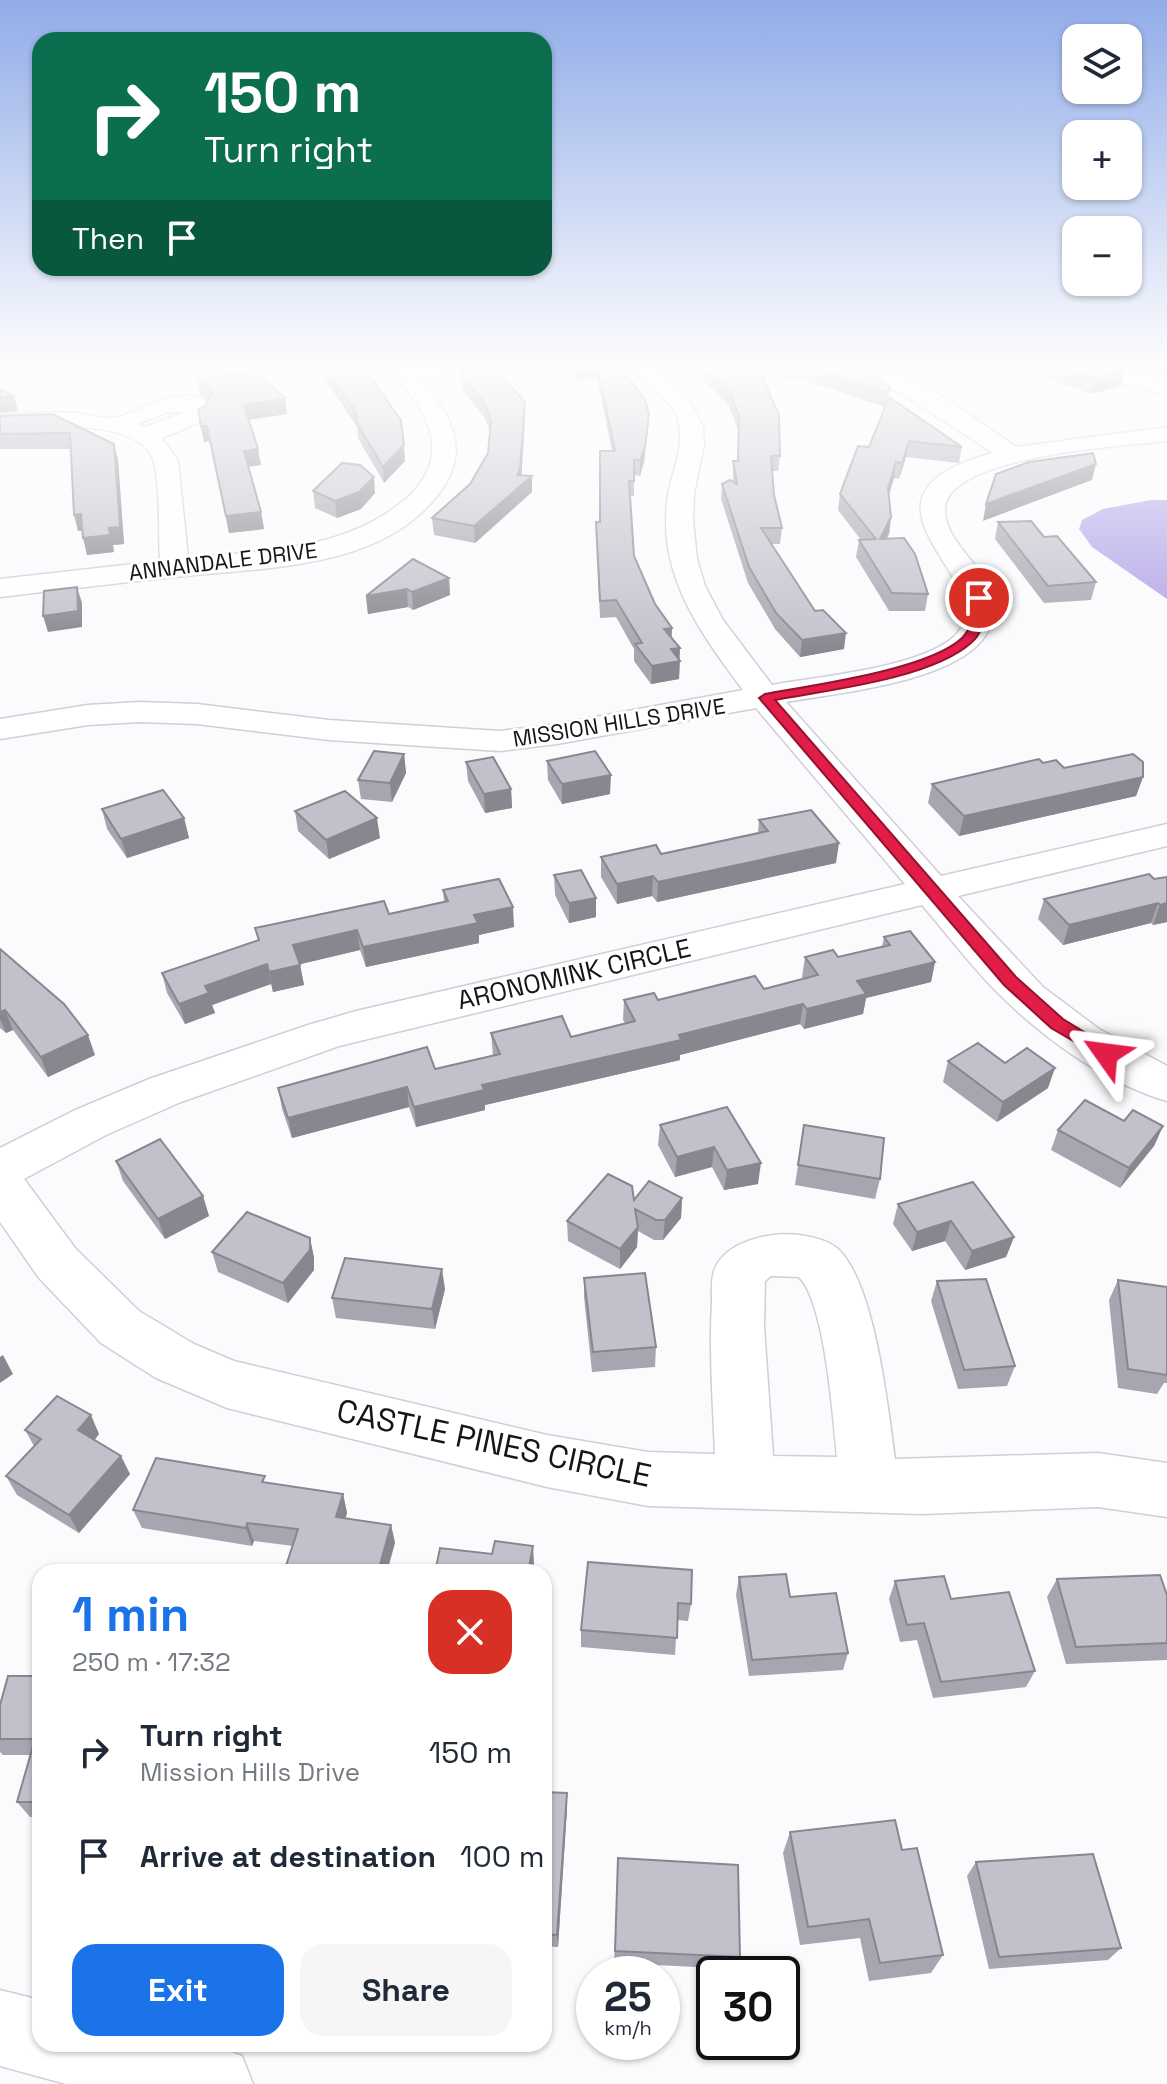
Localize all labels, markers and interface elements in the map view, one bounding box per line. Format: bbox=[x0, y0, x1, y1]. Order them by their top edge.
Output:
map controls bbox=[1062, 24, 1142, 296]
button: layers bbox=[1062, 24, 1142, 104]
text: 150 m bbox=[204, 57, 361, 128]
icon: right bbox=[72, 64, 176, 168]
button: + bbox=[1062, 120, 1142, 200]
text: Turn right bbox=[204, 127, 373, 173]
icon: arrive bbox=[160, 216, 204, 260]
button: − bbox=[1062, 216, 1142, 296]
text: Then bbox=[72, 219, 144, 258]
street label: ANNANDALE DRIVE bbox=[127, 536, 319, 586]
pin bbox=[945, 564, 1013, 632]
icon: arrive bbox=[957, 576, 1001, 620]
street label: MISSION HILLS DRIVE bbox=[511, 691, 727, 753]
street label: ARONOMINK CIRCLE bbox=[454, 931, 694, 1017]
position arrow bbox=[1064, 1012, 1148, 1096]
street label: CASTLE PINES CIRCLE bbox=[333, 1390, 655, 1496]
text: 1 min bbox=[72, 1584, 189, 1645]
button: close bbox=[428, 1590, 512, 1674]
text: 250 m · 17:32 bbox=[72, 1645, 231, 1679]
text: Turn right bbox=[140, 1716, 283, 1755]
icon: right bbox=[72, 1730, 116, 1774]
text: 150 m bbox=[429, 1733, 512, 1772]
text: Mission Hills Drive bbox=[140, 1755, 360, 1789]
icon: arrive bbox=[72, 1834, 116, 1878]
text: Arrive at destination bbox=[140, 1837, 436, 1876]
text: 100 m bbox=[460, 1837, 545, 1876]
button: Exit bbox=[72, 1944, 284, 2036]
button: Share bbox=[300, 1944, 512, 2036]
speed limit sign: 30 bbox=[696, 1956, 800, 2060]
text: 25 bbox=[604, 1972, 652, 2023]
text: km/h bbox=[604, 2015, 652, 2041]

